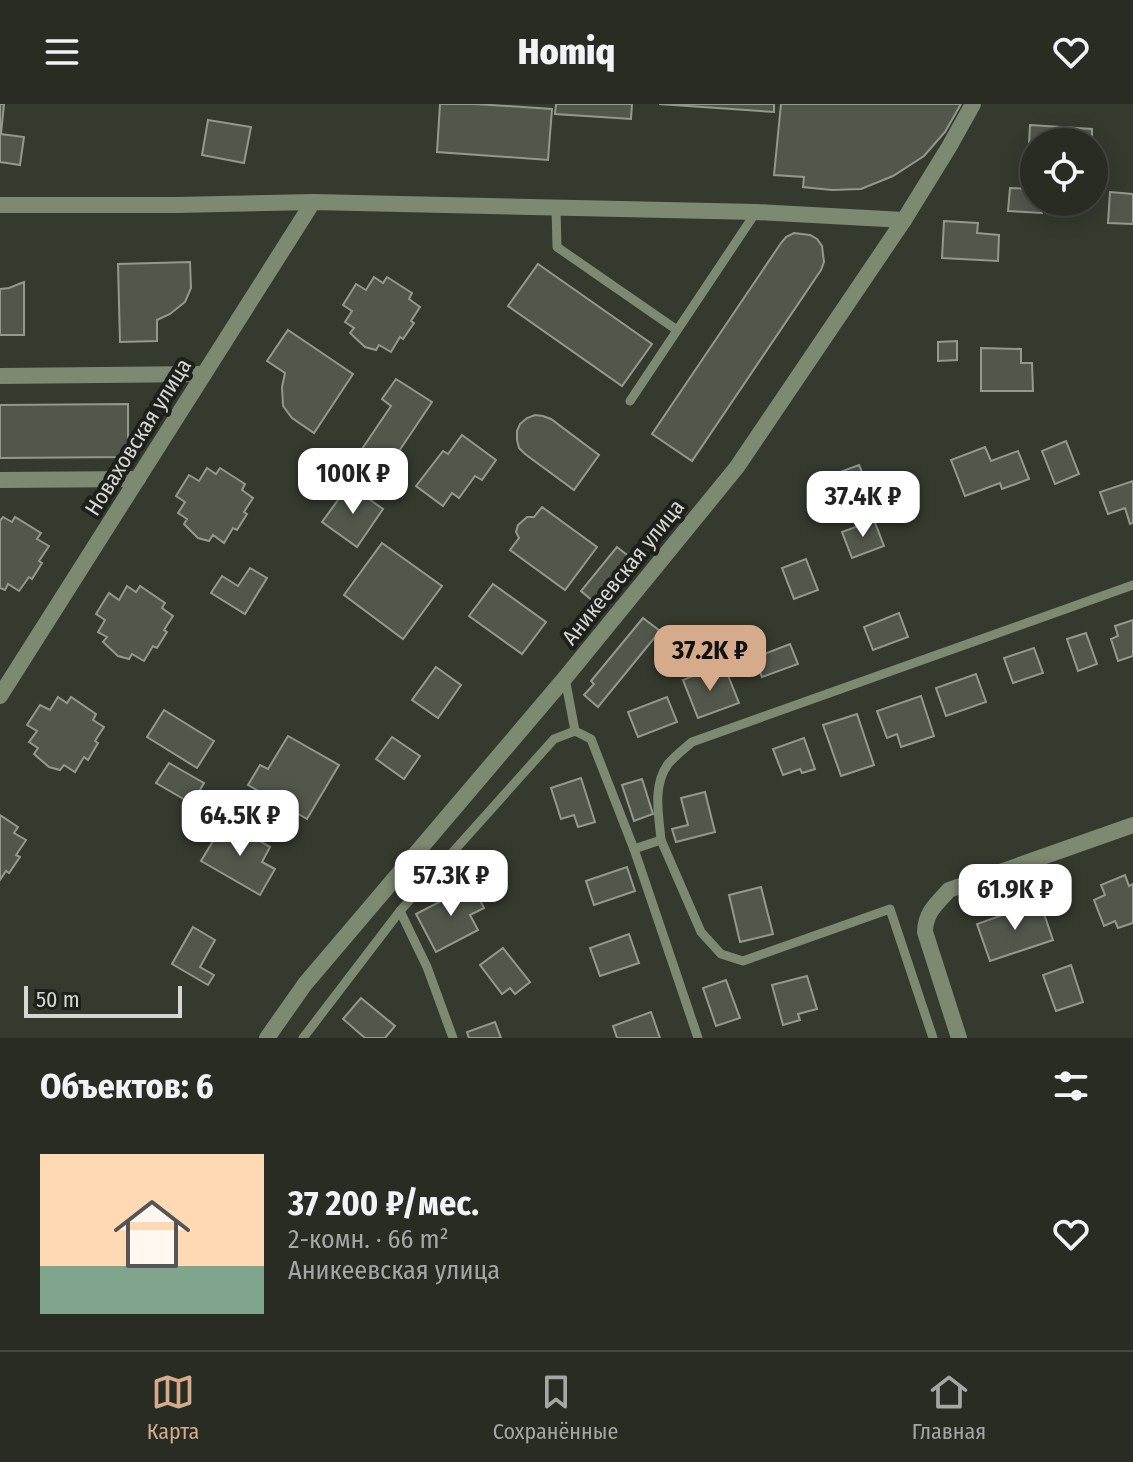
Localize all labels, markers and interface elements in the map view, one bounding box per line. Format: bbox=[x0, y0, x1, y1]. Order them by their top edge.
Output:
icon: menu bbox=[40, 30, 84, 74]
text: Homiq bbox=[518, 30, 615, 74]
icon: heart bbox=[1049, 30, 1093, 74]
map controls bbox=[1020, 128, 1108, 216]
button: locate bbox=[1020, 128, 1108, 216]
street label: Новаховская улица bbox=[79, 354, 197, 520]
pin: 100K ₽ bbox=[288, 448, 418, 516]
text: 100K ₽ bbox=[316, 458, 390, 489]
pin: 37.4K ₽ bbox=[789, 471, 937, 539]
text: 37.4K ₽ bbox=[825, 481, 901, 512]
street label: Аникеевская улица bbox=[556, 494, 690, 650]
pin: 37.2K ₽ bbox=[636, 625, 784, 693]
text: 37.2K ₽ bbox=[672, 635, 748, 666]
pin: 64.5K ₽ bbox=[166, 790, 314, 858]
text: 64.5K ₽ bbox=[200, 800, 280, 831]
pin: 57.3K ₽ bbox=[377, 850, 525, 918]
text: 57.3K ₽ bbox=[413, 860, 489, 891]
pin: 61.9K ₽ bbox=[941, 864, 1089, 932]
text: 61.9K ₽ bbox=[977, 874, 1053, 905]
scale bar bbox=[24, 982, 182, 1018]
text: 50 m bbox=[36, 986, 80, 1013]
icon: filters bbox=[1049, 1064, 1093, 1108]
text: Объектов: 6 bbox=[40, 1066, 214, 1107]
text: 37 200 ₽/мес. bbox=[288, 1183, 479, 1224]
icon: home bbox=[104, 1186, 200, 1282]
icon: heart bbox=[1049, 1212, 1093, 1256]
text: 2-комн. · 66 m² bbox=[288, 1224, 449, 1255]
text: Аникеевская улица bbox=[288, 1255, 500, 1286]
tab: Карта bbox=[147, 1370, 199, 1445]
tab: Сохранённые bbox=[493, 1370, 618, 1445]
tab: Главная bbox=[912, 1370, 986, 1445]

